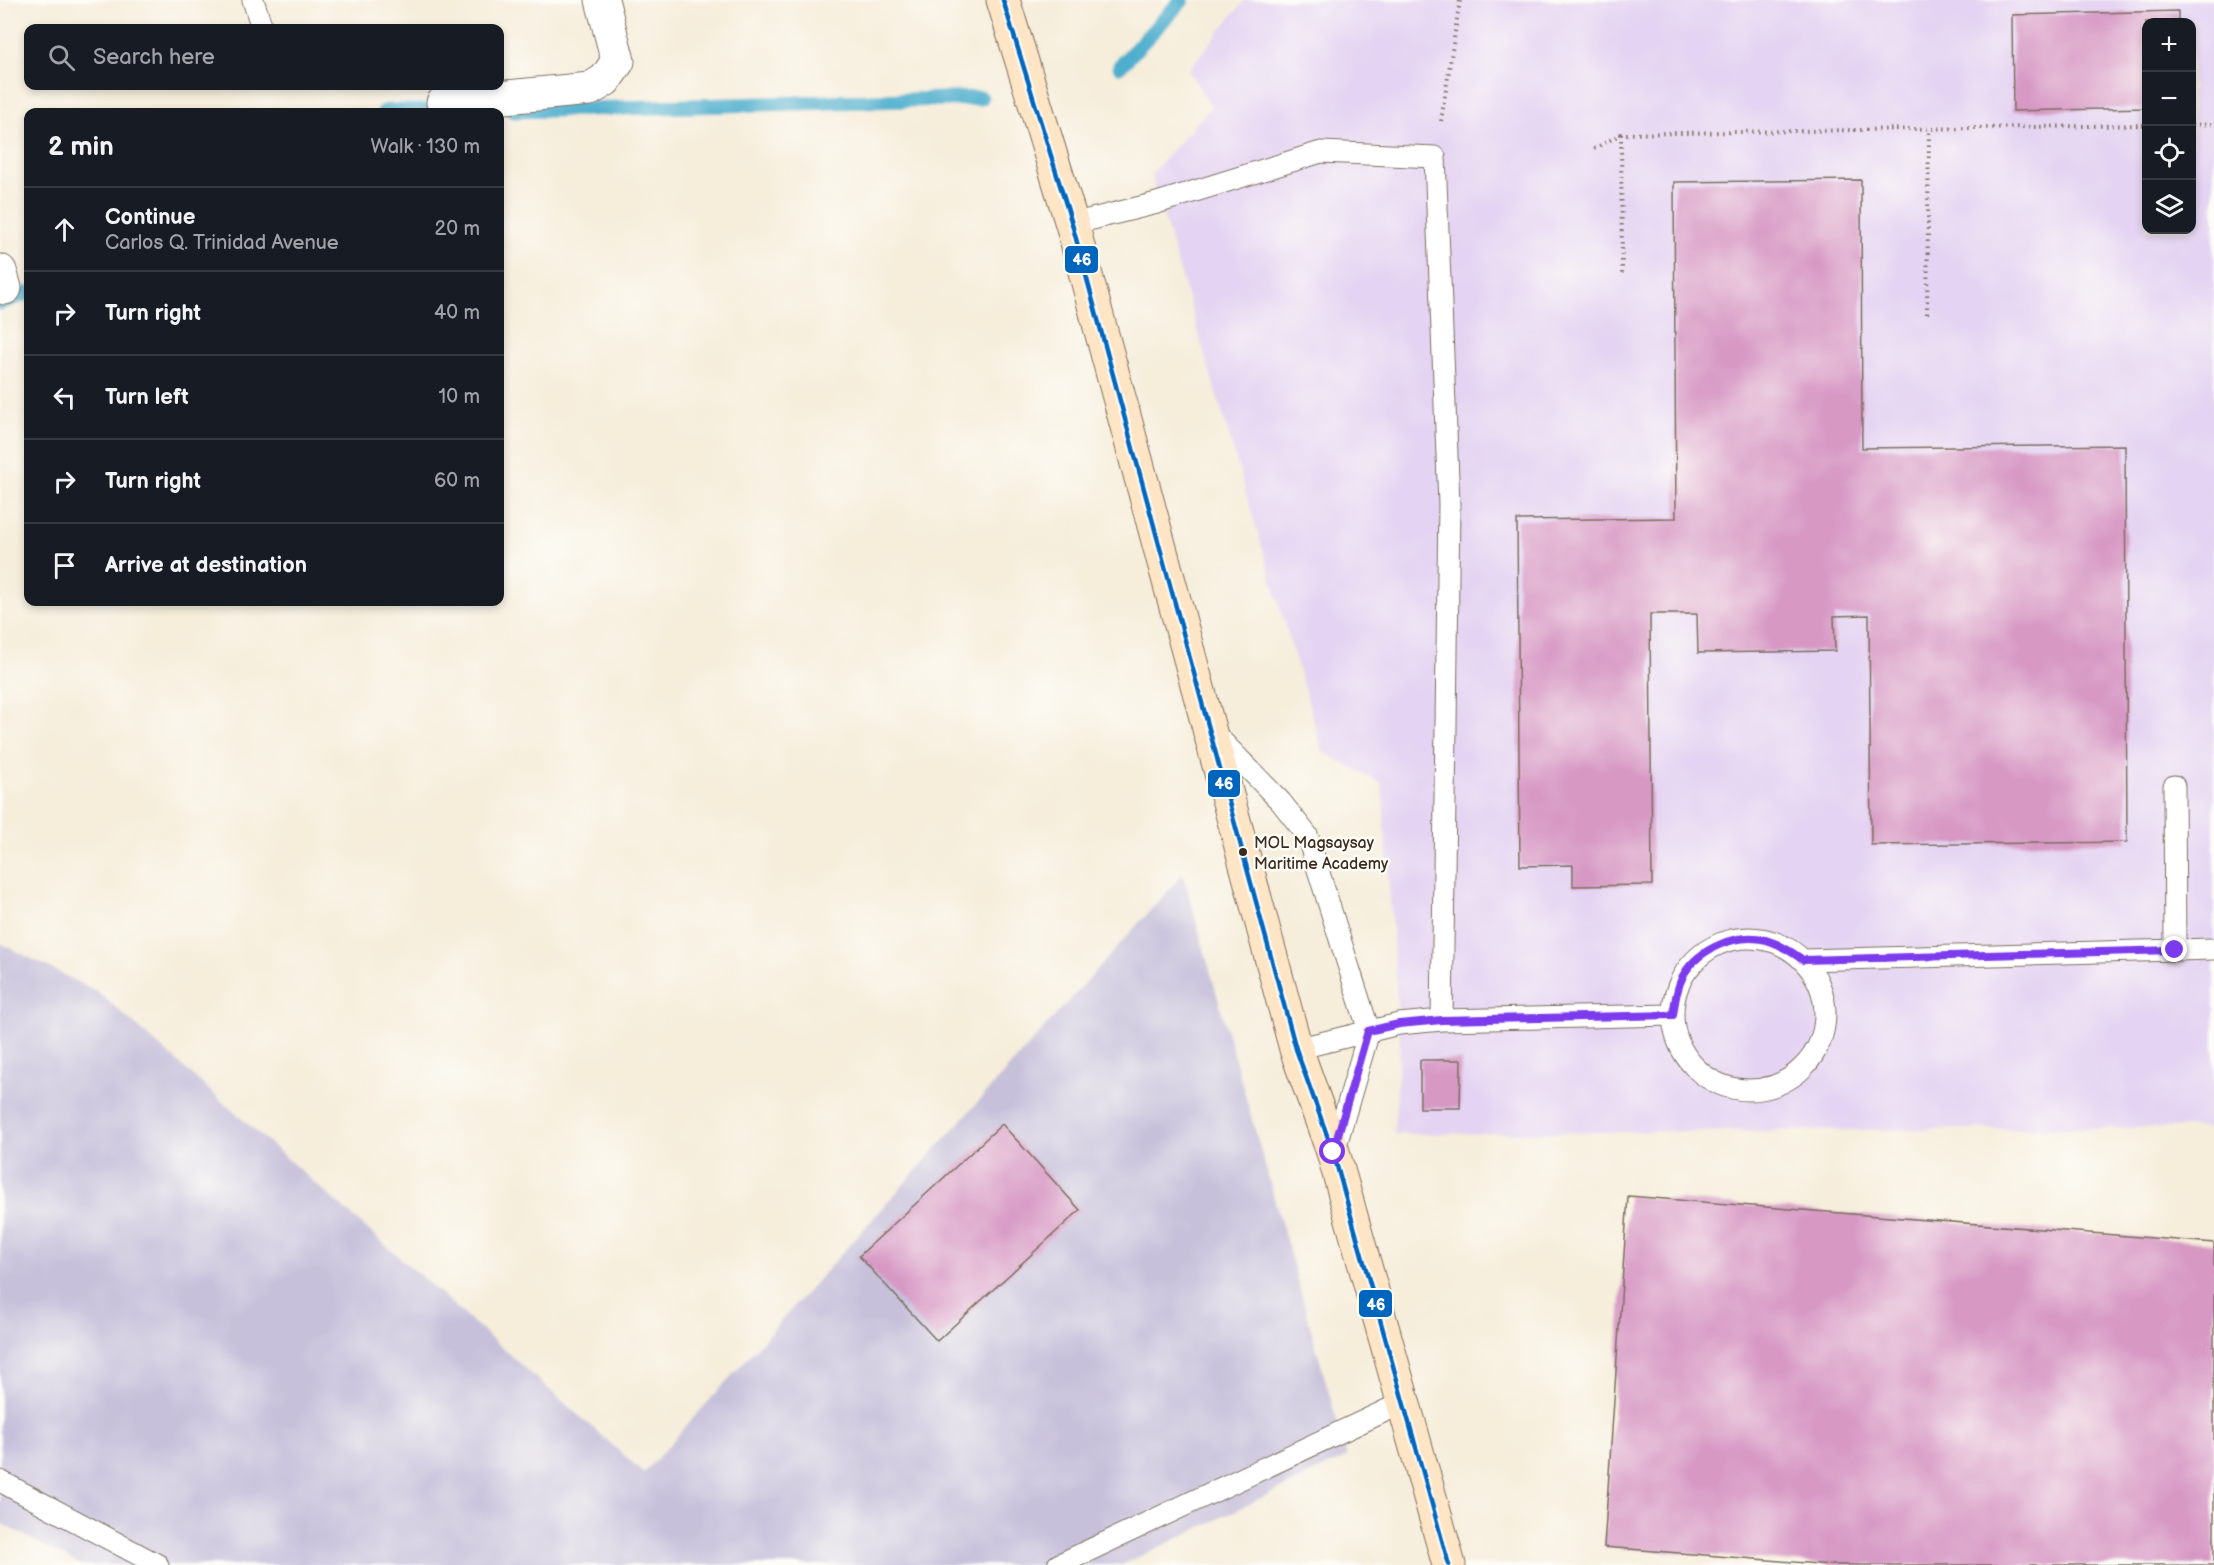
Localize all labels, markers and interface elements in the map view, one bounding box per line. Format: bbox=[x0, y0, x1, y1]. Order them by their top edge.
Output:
map controls bbox=[2142, 18, 2196, 234]
button: + bbox=[2142, 18, 2196, 72]
search box bbox=[24, 24, 504, 90]
icon: search bbox=[45, 41, 78, 74]
text: Search here bbox=[93, 44, 215, 71]
button: − bbox=[2142, 72, 2196, 126]
button: locate bbox=[2142, 126, 2196, 180]
text: 2 min bbox=[48, 132, 114, 163]
text: Walk · 130 m bbox=[371, 135, 480, 159]
button: layers bbox=[2142, 180, 2196, 234]
text: Continue bbox=[105, 204, 195, 231]
icon: ahead bbox=[48, 213, 81, 246]
text: 20 m bbox=[435, 217, 480, 241]
text: Carlos Q. Trinidad Avenue bbox=[105, 231, 339, 255]
line badge: 46 bbox=[1064, 245, 1099, 274]
text: 46 bbox=[1072, 251, 1092, 270]
icon: right bbox=[48, 297, 81, 330]
text: Turn right bbox=[105, 300, 201, 327]
text: 40 m bbox=[434, 301, 480, 325]
icon: left bbox=[48, 381, 81, 414]
text: Turn left bbox=[105, 384, 189, 411]
text: 10 m bbox=[439, 385, 480, 409]
icon: right bbox=[48, 465, 81, 498]
text: Turn right bbox=[105, 468, 201, 495]
text: 60 m bbox=[434, 469, 480, 493]
icon: arrive bbox=[48, 549, 81, 582]
text: Arrive at destination bbox=[105, 552, 307, 579]
line badge: 46 bbox=[1207, 769, 1241, 798]
text: 46 bbox=[1214, 775, 1234, 794]
place label: MOL Magsaysay Maritime Academy bbox=[1254, 834, 1389, 874]
marker: MOL Magsaysay Maritime Academy bbox=[1237, 846, 1249, 858]
route end bbox=[2161, 936, 2187, 962]
route start bbox=[1319, 1138, 1345, 1164]
line badge: 46 bbox=[1358, 1289, 1393, 1318]
text: 46 bbox=[1366, 1296, 1386, 1315]

